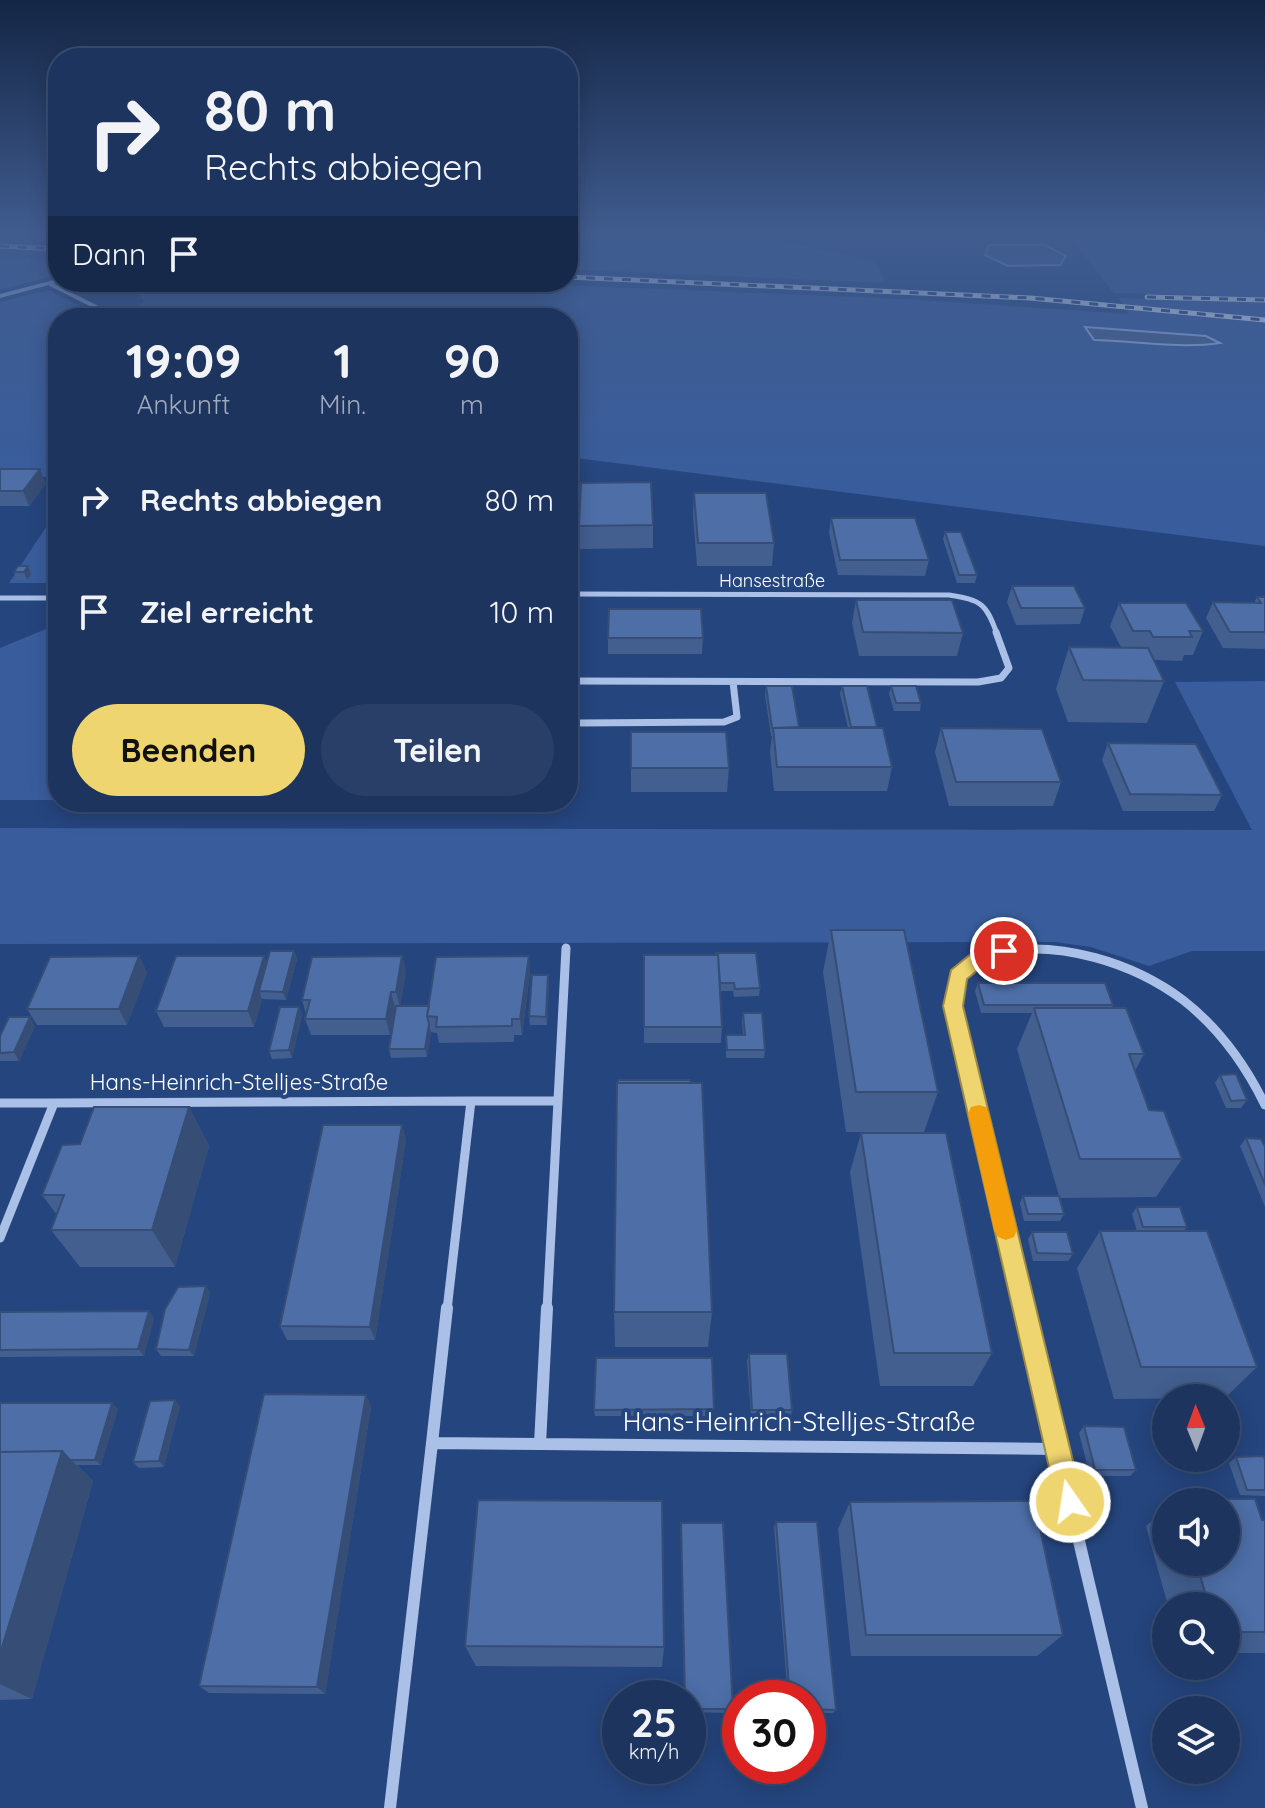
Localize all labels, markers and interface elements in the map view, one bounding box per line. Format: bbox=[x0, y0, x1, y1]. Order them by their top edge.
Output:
text: 80 m bbox=[204, 75, 336, 145]
icon: right bbox=[72, 80, 176, 184]
text: Rechts abbiegen bbox=[204, 144, 483, 189]
icon: arrive bbox=[162, 232, 206, 276]
text: Dann bbox=[72, 235, 146, 273]
text: 19:09 bbox=[126, 330, 241, 390]
text: 1 bbox=[333, 330, 352, 390]
text: 90 bbox=[444, 330, 500, 390]
text: Ankunft bbox=[137, 388, 230, 421]
text: Min. bbox=[319, 388, 366, 421]
text: m bbox=[460, 388, 484, 421]
icon: right bbox=[72, 478, 116, 522]
text: Rechts abbiegen bbox=[140, 481, 382, 519]
text: 80 m bbox=[484, 481, 554, 519]
street label: Hansestraße bbox=[719, 569, 825, 592]
icon: arrive bbox=[72, 590, 116, 634]
text: Ziel erreicht bbox=[140, 593, 314, 631]
text: 10 m bbox=[490, 593, 554, 631]
button: Beenden bbox=[72, 704, 305, 796]
button: Teilen bbox=[321, 704, 554, 796]
pin bbox=[970, 917, 1038, 985]
icon: arrive bbox=[982, 929, 1026, 973]
street label: Hans-Heinrich-Stelljes-Straße bbox=[90, 1068, 388, 1096]
north arrow bbox=[1152, 1384, 1240, 1472]
map controls bbox=[1152, 1384, 1240, 1784]
street label: Hans-Heinrich-Stelljes-Straße bbox=[623, 1405, 975, 1438]
position arrow bbox=[1028, 1460, 1112, 1544]
button: sound bbox=[1152, 1488, 1240, 1576]
button: search bbox=[1152, 1592, 1240, 1680]
speed limit sign: 30 bbox=[722, 1680, 826, 1784]
button: layers bbox=[1152, 1696, 1240, 1784]
text: 25 bbox=[631, 1697, 677, 1747]
text: km/h bbox=[629, 1739, 679, 1764]

